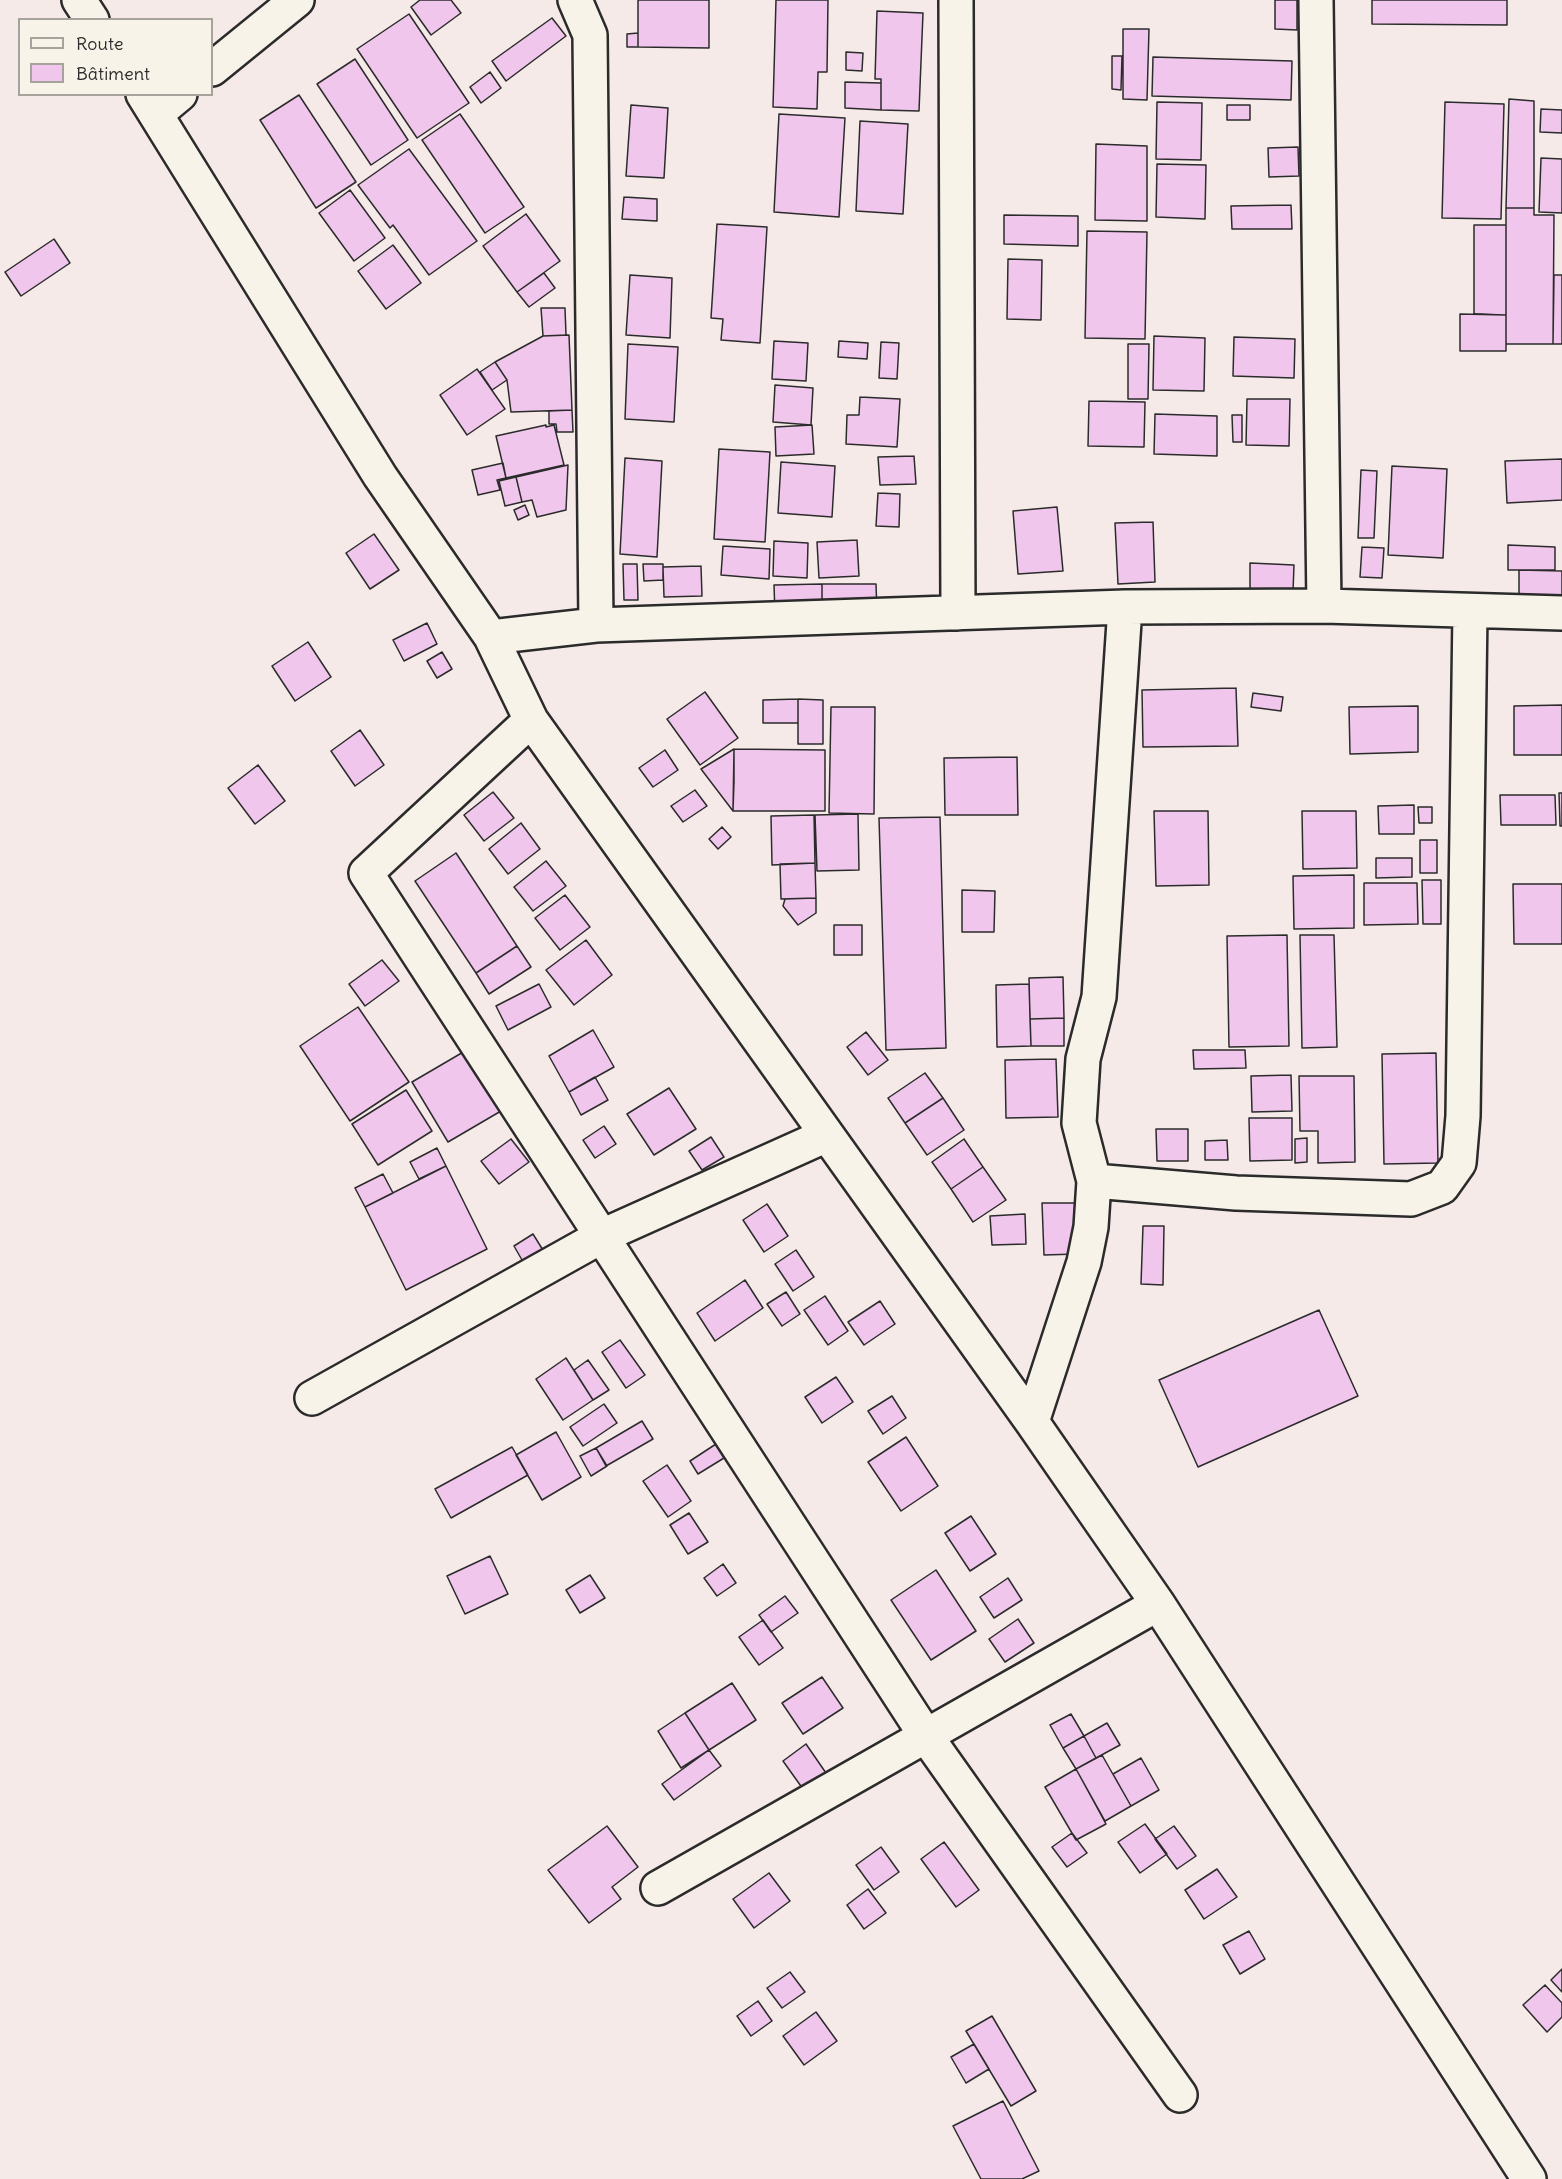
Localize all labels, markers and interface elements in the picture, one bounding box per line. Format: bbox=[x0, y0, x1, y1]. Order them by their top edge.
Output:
legend bbox=[18, 18, 213, 96]
text: Route bbox=[76, 32, 124, 55]
text: Bâtiment bbox=[76, 62, 150, 85]

